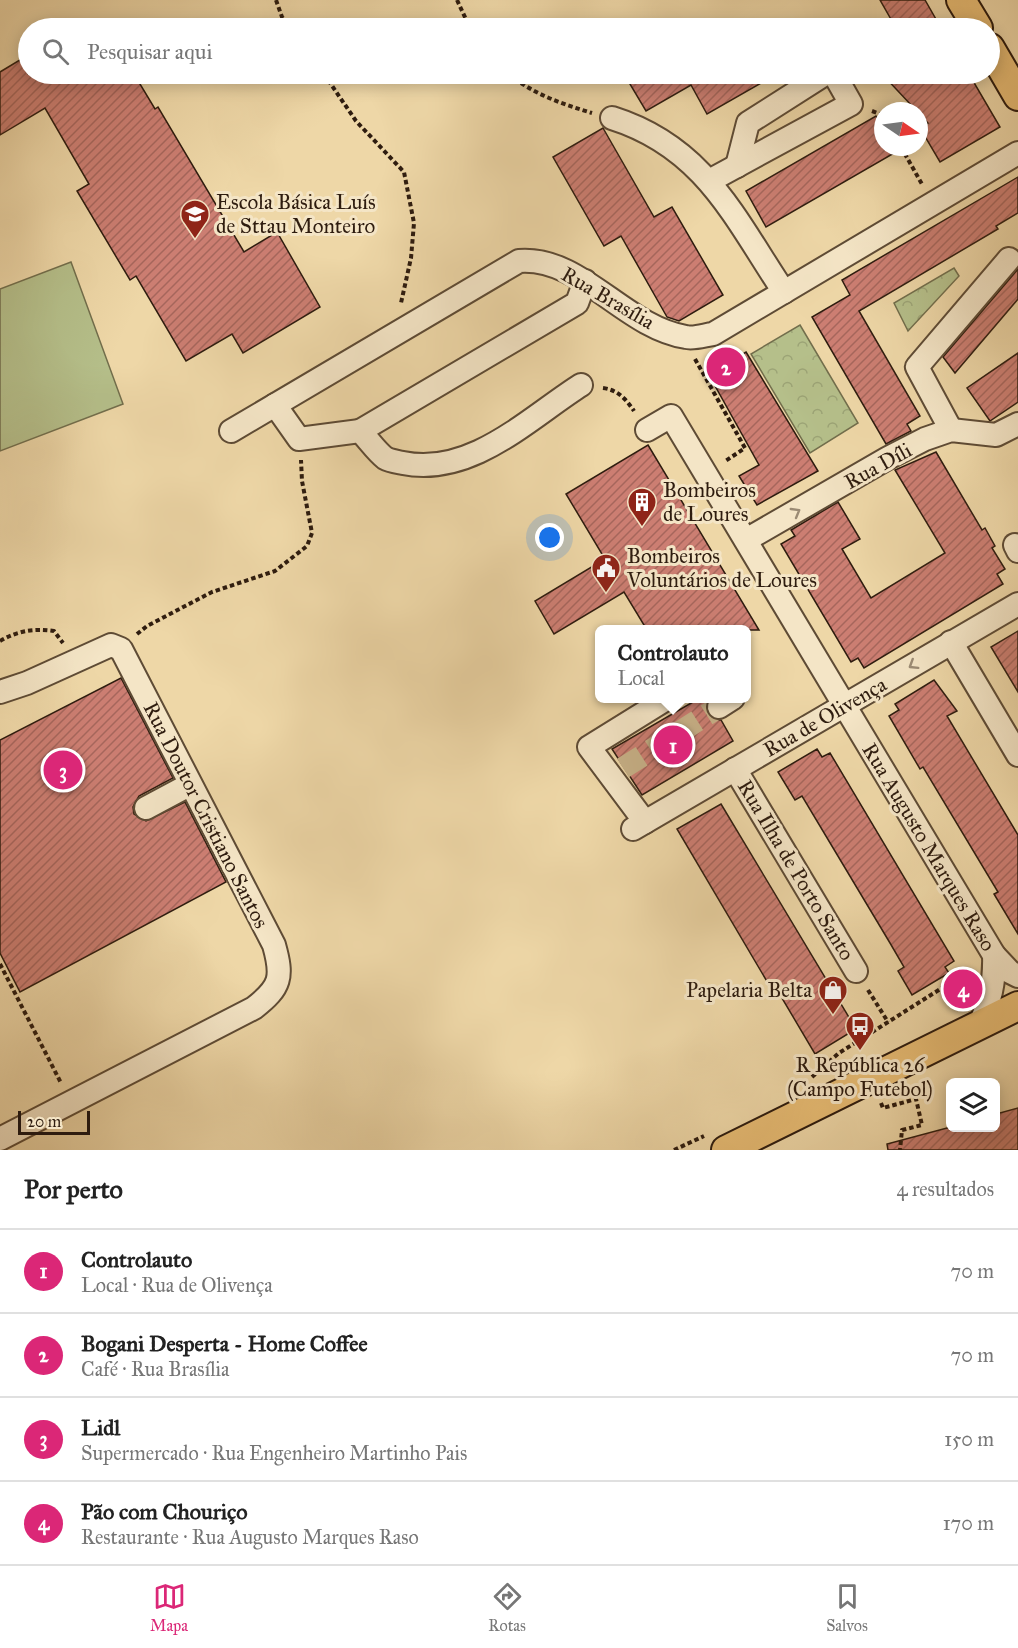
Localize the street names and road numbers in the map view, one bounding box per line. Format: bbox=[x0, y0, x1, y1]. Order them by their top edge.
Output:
street label: Rua Brasília bbox=[557, 261, 659, 335]
street label: Rua Díli bbox=[840, 437, 916, 495]
street label: Rua de Olivença bbox=[759, 671, 891, 763]
street label: Rua Doutor Cristiano Santos bbox=[138, 697, 274, 933]
street label: Rua Augusto Marques Raso bbox=[856, 738, 1002, 956]
street label: Rua Ilha de Porto Santo bbox=[732, 775, 860, 965]

